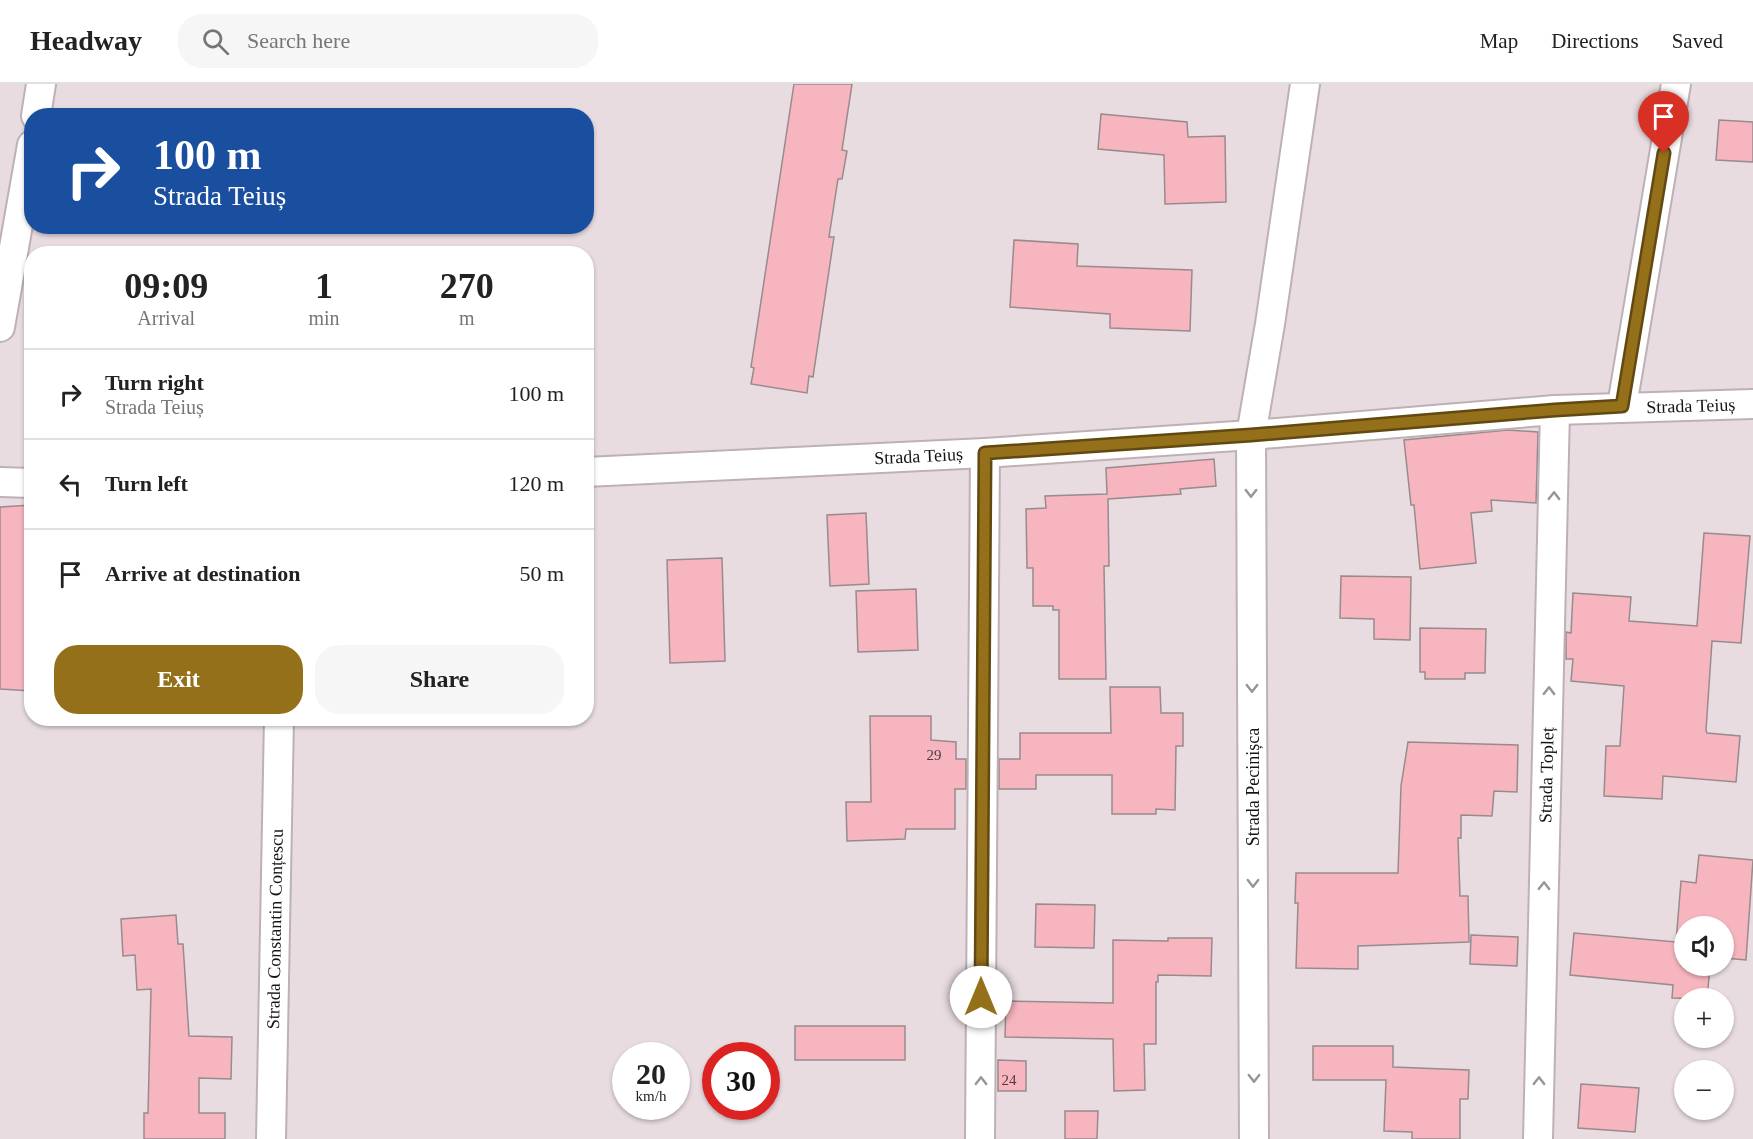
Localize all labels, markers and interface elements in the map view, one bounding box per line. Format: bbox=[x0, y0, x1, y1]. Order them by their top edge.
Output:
search box bbox=[178, 14, 598, 68]
text: Headway bbox=[30, 25, 142, 56]
icon: search bbox=[199, 25, 232, 58]
text: Search here bbox=[247, 28, 350, 53]
text: Map bbox=[1480, 29, 1518, 53]
text: Directions bbox=[1551, 29, 1639, 53]
text: Saved bbox=[1672, 29, 1723, 53]
pin bbox=[1638, 91, 1689, 153]
icon: arrive bbox=[1647, 100, 1680, 133]
icon: right bbox=[54, 132, 132, 210]
text: 100 m bbox=[153, 132, 262, 178]
text: Strada Teiuș bbox=[153, 181, 286, 211]
text: 09:09 bbox=[124, 266, 208, 306]
text: 1 bbox=[315, 266, 333, 306]
text: 270 bbox=[440, 266, 494, 306]
text: Arrival bbox=[137, 307, 195, 329]
text: min bbox=[308, 307, 340, 329]
text: m bbox=[459, 307, 475, 329]
text: Turn right bbox=[105, 370, 204, 395]
icon: right bbox=[54, 378, 87, 411]
text: 100 m bbox=[508, 381, 564, 406]
street label: Strada Teiuș bbox=[1646, 395, 1736, 417]
text: Strada Teiuș bbox=[105, 396, 204, 418]
street label: Strada Teiuș bbox=[874, 444, 964, 468]
icon: left bbox=[54, 468, 87, 501]
text: Turn left bbox=[105, 471, 188, 496]
text: 120 m bbox=[508, 471, 564, 496]
one-way arrow bbox=[1245, 489, 1257, 498]
one-way arrow bbox=[1548, 491, 1560, 500]
icon: arrive bbox=[54, 558, 87, 591]
text: Arrive at destination bbox=[105, 561, 301, 586]
text: 50 m bbox=[519, 561, 564, 586]
button: Exit bbox=[54, 645, 303, 714]
button: Share bbox=[315, 645, 564, 714]
one-way arrow bbox=[1246, 684, 1258, 693]
one-way arrow bbox=[1543, 686, 1555, 695]
street label: Strada Topleț bbox=[1535, 727, 1558, 823]
street label: Strada Pecinișca bbox=[1243, 728, 1263, 846]
house number: 29 bbox=[927, 747, 942, 763]
street label: Strada Constantin Conțescu bbox=[263, 829, 287, 1029]
one-way arrow bbox=[1247, 879, 1259, 888]
one-way arrow bbox=[1538, 881, 1551, 890]
map controls bbox=[1674, 916, 1734, 1120]
button: sound bbox=[1674, 916, 1734, 976]
position arrow bbox=[949, 965, 1013, 1029]
button: + bbox=[1674, 988, 1734, 1048]
speed limit sign: 30 bbox=[702, 1042, 780, 1120]
text: 20 bbox=[636, 1057, 666, 1090]
button: − bbox=[1674, 1060, 1734, 1120]
house number: 24 bbox=[1002, 1072, 1017, 1088]
one-way arrow bbox=[1248, 1074, 1260, 1083]
one-way arrow bbox=[975, 1076, 987, 1085]
one-way arrow bbox=[1533, 1076, 1546, 1085]
text: km/h bbox=[636, 1088, 666, 1104]

